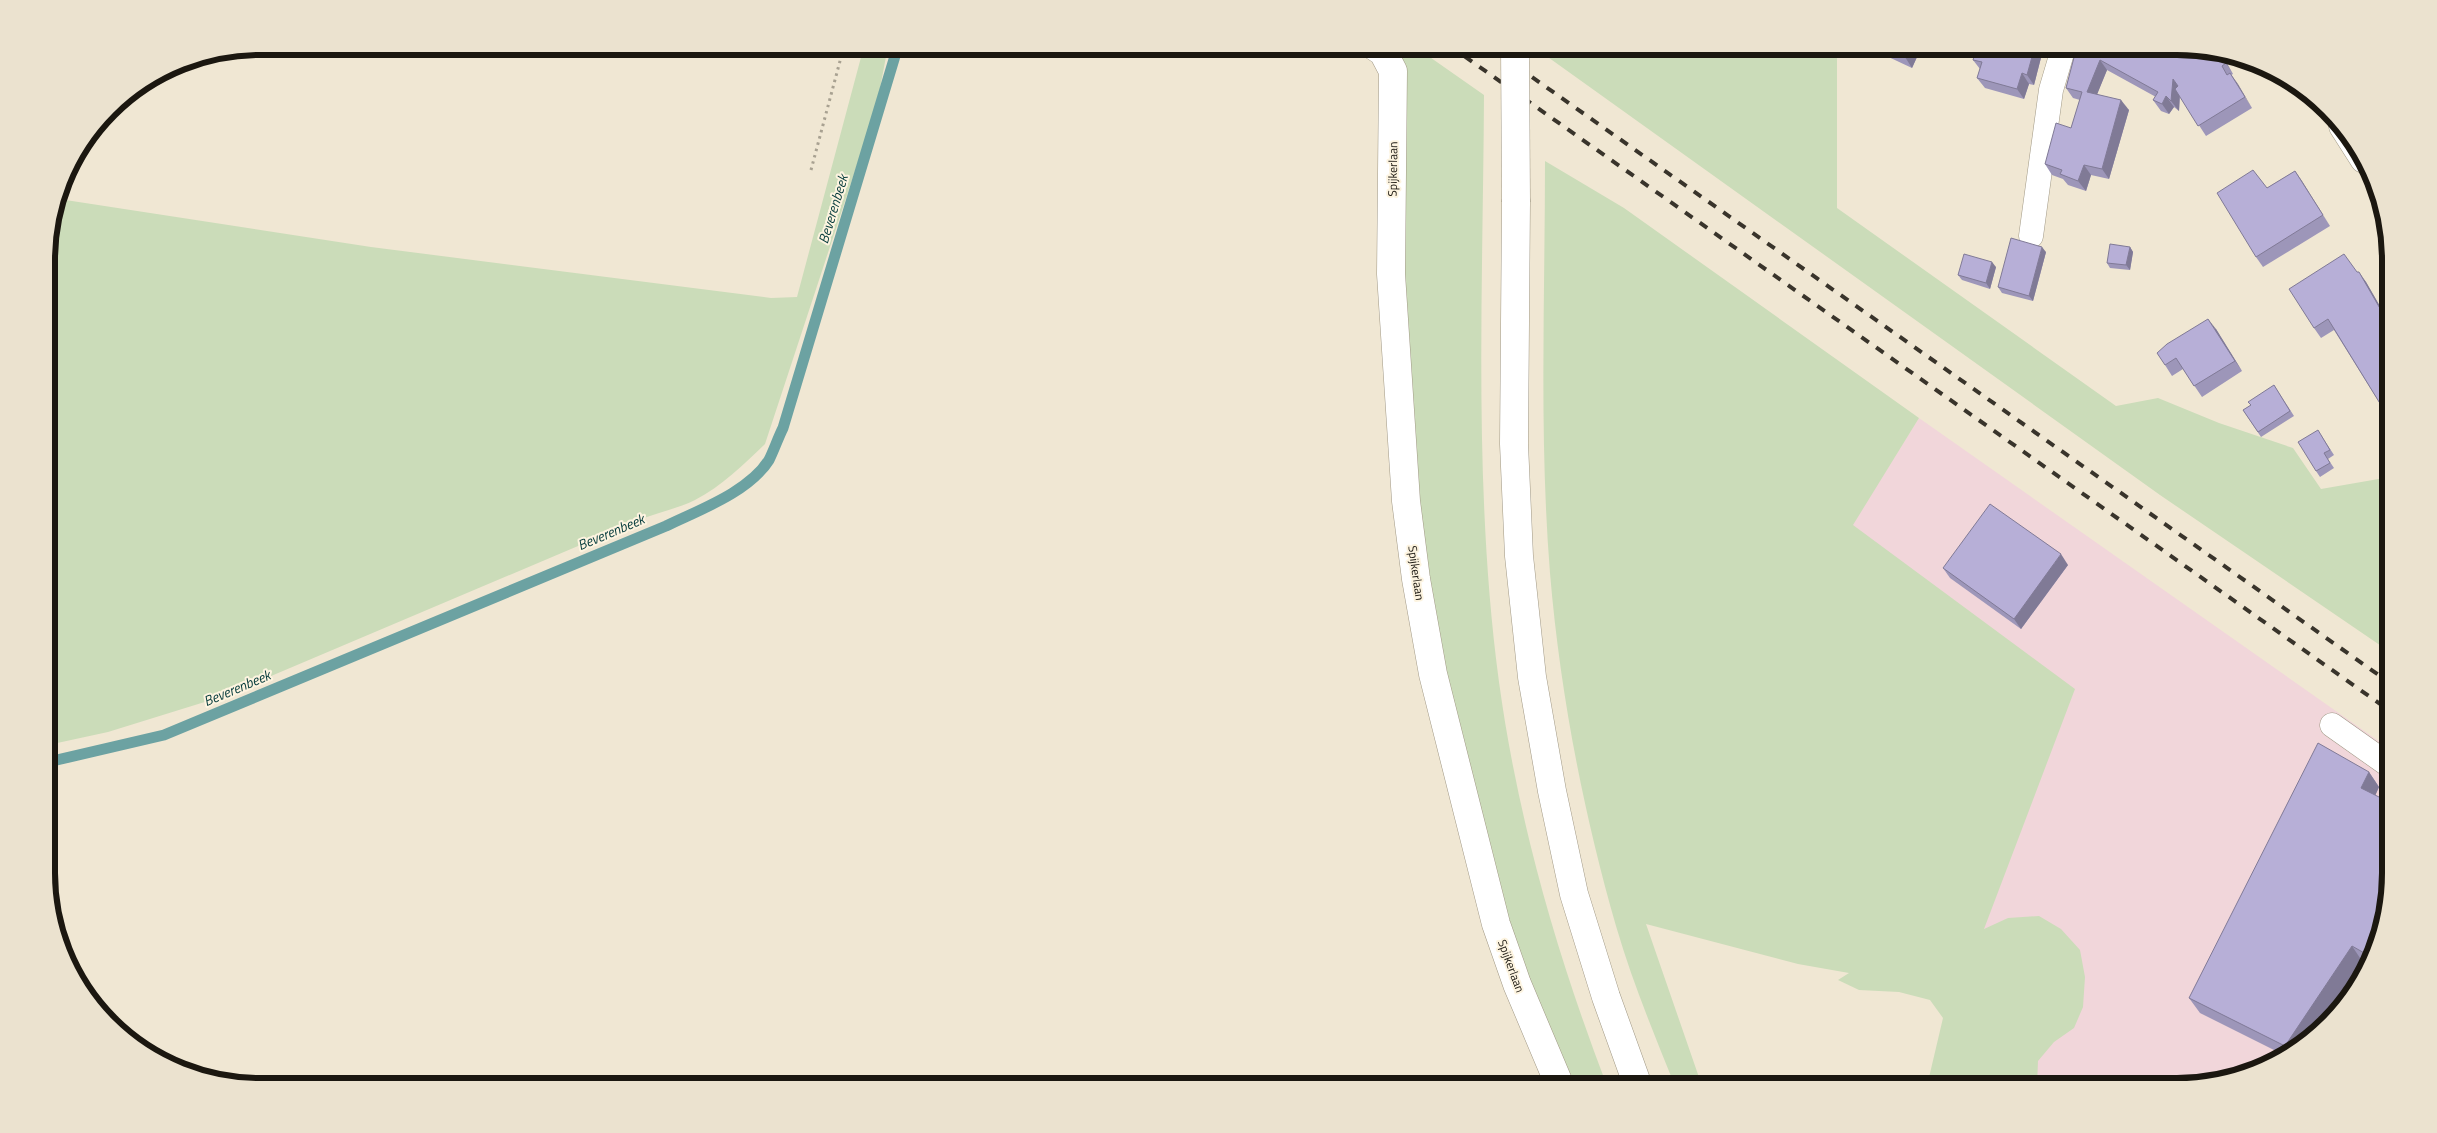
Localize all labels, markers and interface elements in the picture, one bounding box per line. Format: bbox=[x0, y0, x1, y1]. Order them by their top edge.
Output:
street label: Spijkerlaan bbox=[1383, 141, 1402, 197]
water label: Beverenbeek bbox=[812, 170, 853, 246]
water label: Beverenbeek bbox=[574, 507, 649, 555]
street label: Spijkerlaan bbox=[1403, 544, 1430, 602]
water label: Beverenbeek bbox=[200, 663, 275, 711]
street label: Spijkerlaan bbox=[1493, 937, 1530, 995]

